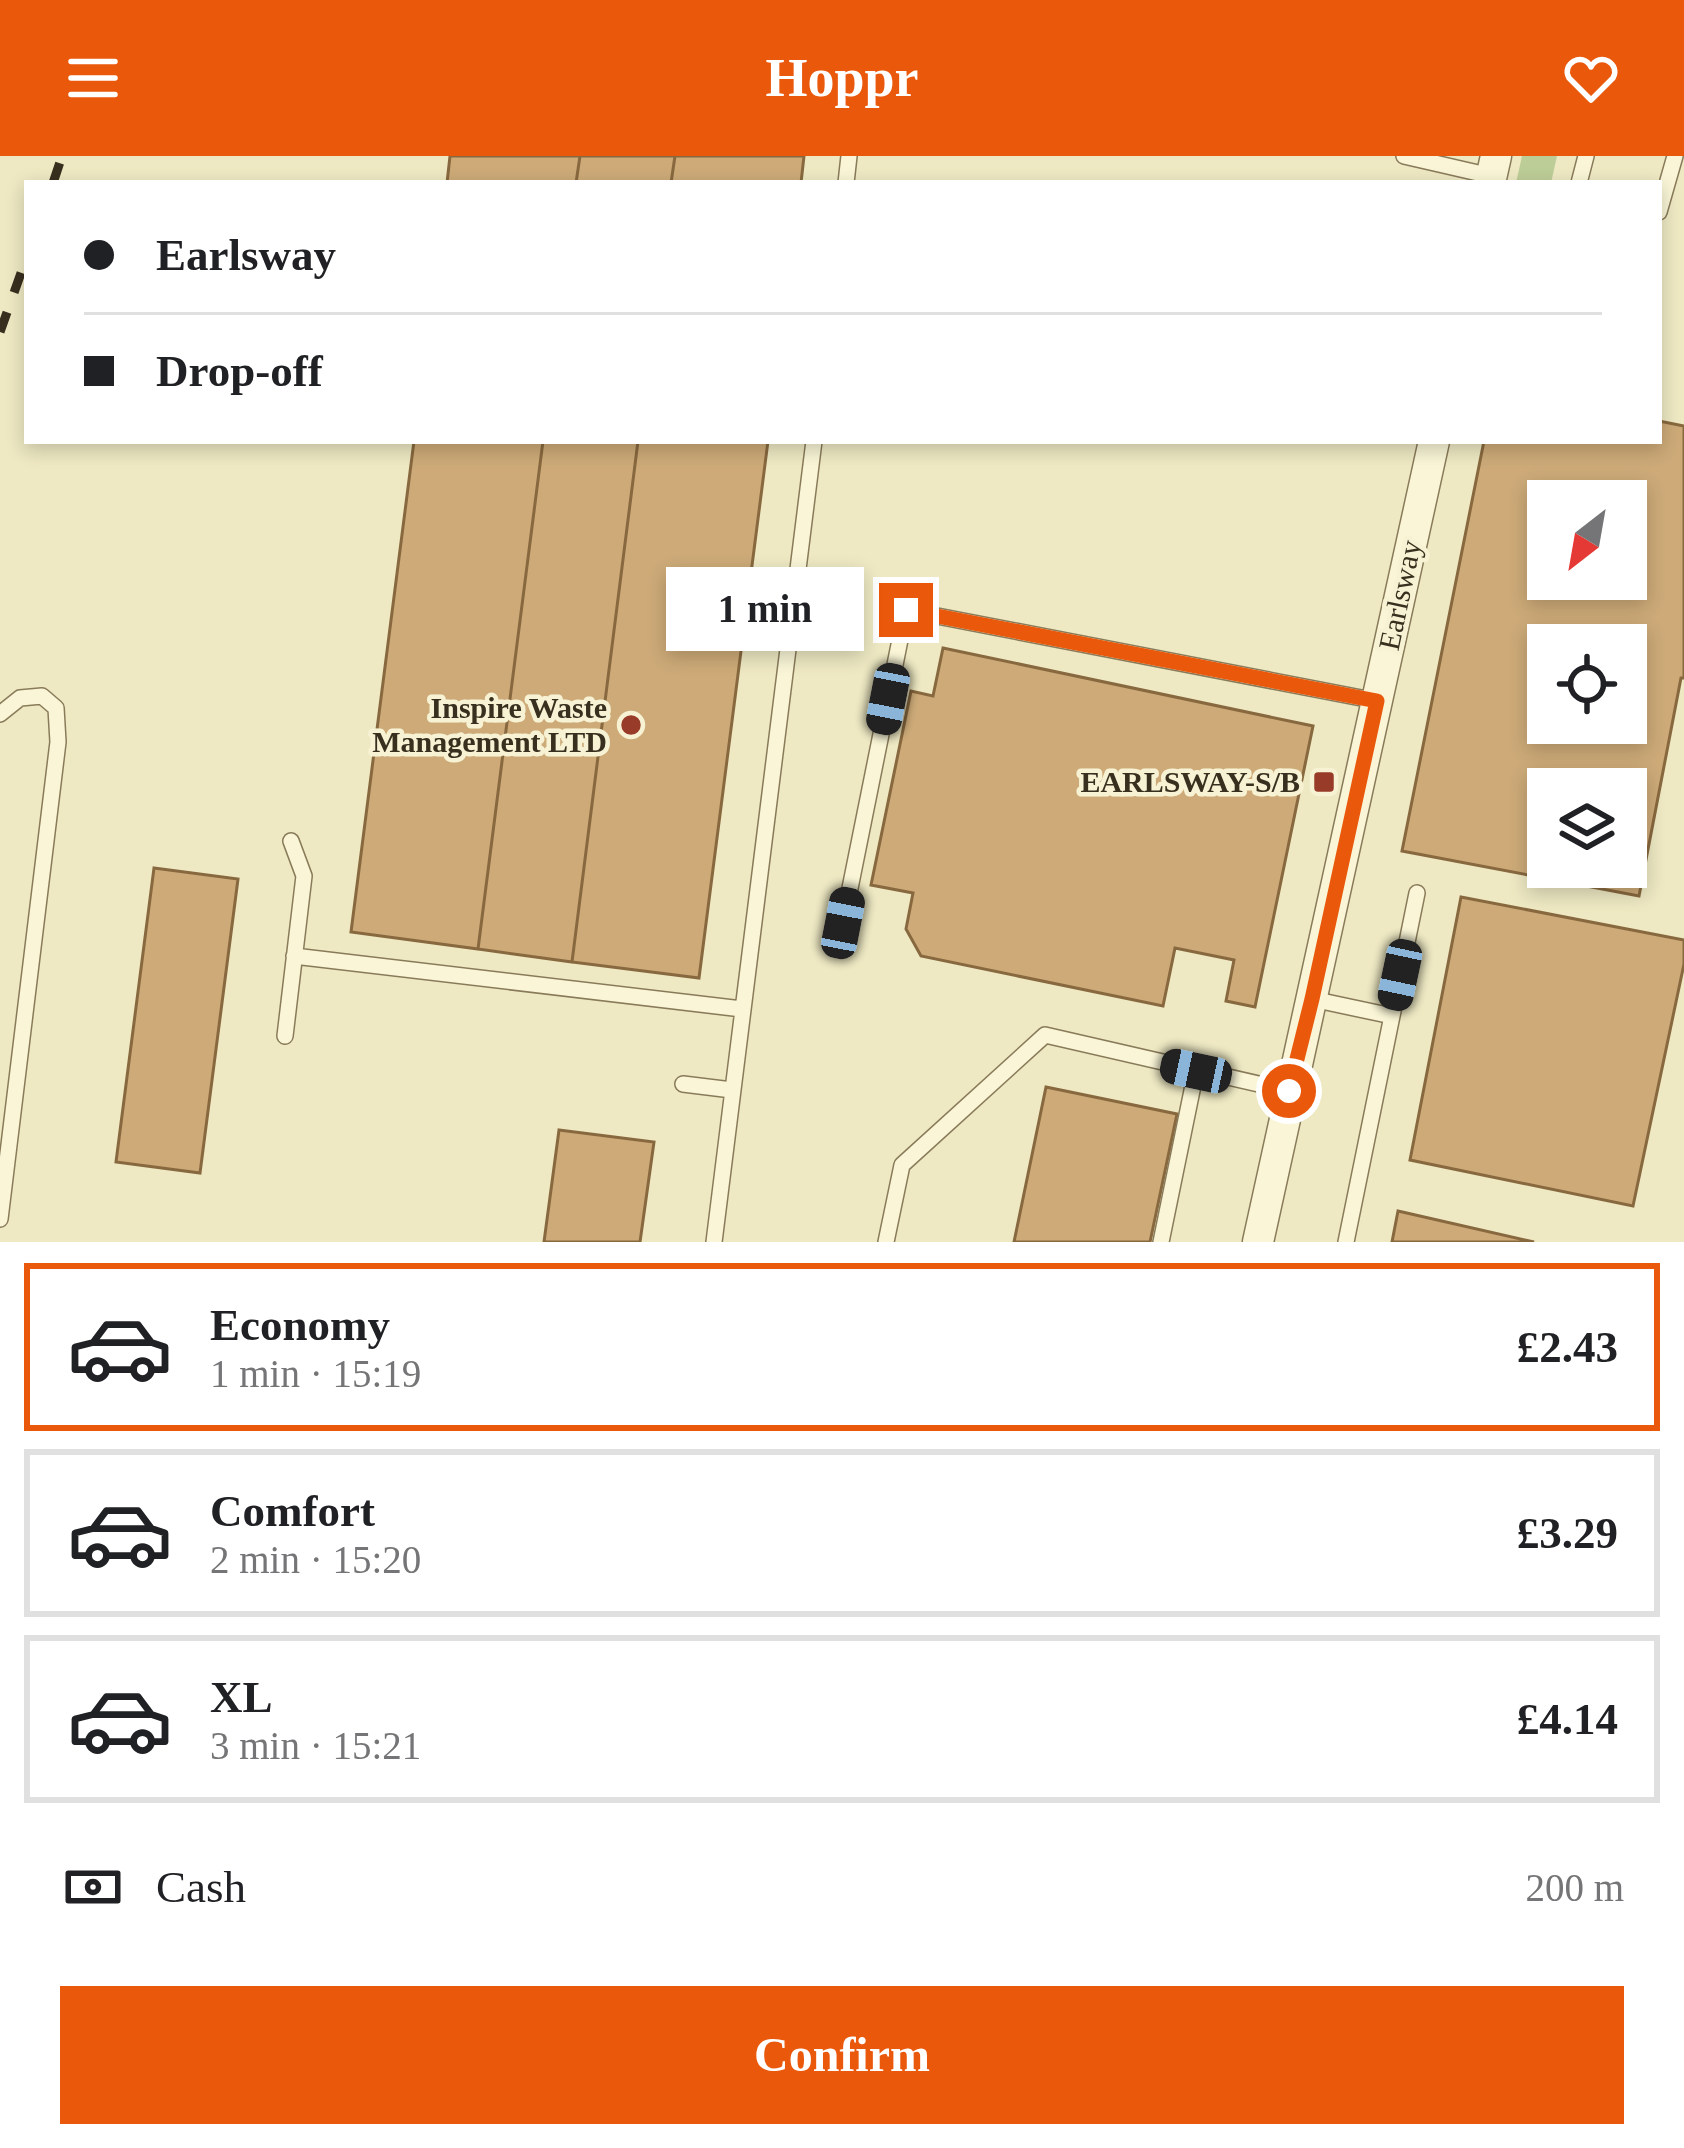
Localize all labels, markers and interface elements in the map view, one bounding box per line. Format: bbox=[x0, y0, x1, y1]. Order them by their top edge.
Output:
icon: menu bbox=[60, 45, 126, 111]
icon: heart bbox=[1558, 45, 1624, 111]
text: Hoppr bbox=[765, 48, 919, 108]
text: Earlsway bbox=[156, 230, 336, 280]
text: Drop-off bbox=[156, 346, 323, 396]
north arrow bbox=[1527, 480, 1647, 600]
map controls bbox=[1527, 480, 1647, 888]
street label: Earlsway bbox=[1372, 537, 1427, 653]
callout: 1 min bbox=[666, 568, 864, 652]
route end bbox=[879, 583, 933, 637]
text: 1 min bbox=[718, 587, 812, 630]
button: locate bbox=[1527, 624, 1647, 744]
car bbox=[863, 660, 913, 738]
place label: Inspire Waste Management LTD bbox=[372, 691, 607, 758]
marker: Inspire Waste Management LTD bbox=[618, 712, 644, 738]
place label: EARLSWAY-S/B bbox=[1080, 765, 1300, 798]
button: layers bbox=[1527, 768, 1647, 888]
marker: EARLSWAY-S/B bbox=[1311, 769, 1337, 795]
car bbox=[818, 884, 868, 962]
car bbox=[1375, 936, 1425, 1014]
car bbox=[1157, 1046, 1235, 1096]
route start bbox=[1262, 1064, 1316, 1118]
icon: car bbox=[66, 1293, 174, 1401]
text: Economy bbox=[210, 1300, 390, 1350]
text: £2.43 bbox=[1517, 1322, 1618, 1372]
text: 1 min · 15:19 bbox=[210, 1352, 421, 1395]
icon: car bbox=[66, 1479, 174, 1587]
text: Comfort bbox=[210, 1486, 375, 1536]
text: £3.29 bbox=[1517, 1508, 1618, 1558]
text: 2 min · 15:20 bbox=[210, 1538, 421, 1581]
icon: car bbox=[66, 1665, 174, 1773]
text: XL bbox=[210, 1672, 273, 1722]
text: £4.14 bbox=[1517, 1694, 1618, 1744]
text: 3 min · 15:21 bbox=[210, 1724, 421, 1767]
icon: cash bbox=[60, 1854, 126, 1920]
text: Cash bbox=[156, 1862, 246, 1912]
text: 200 m bbox=[1525, 1866, 1624, 1909]
button: Confirm bbox=[60, 1986, 1624, 2124]

